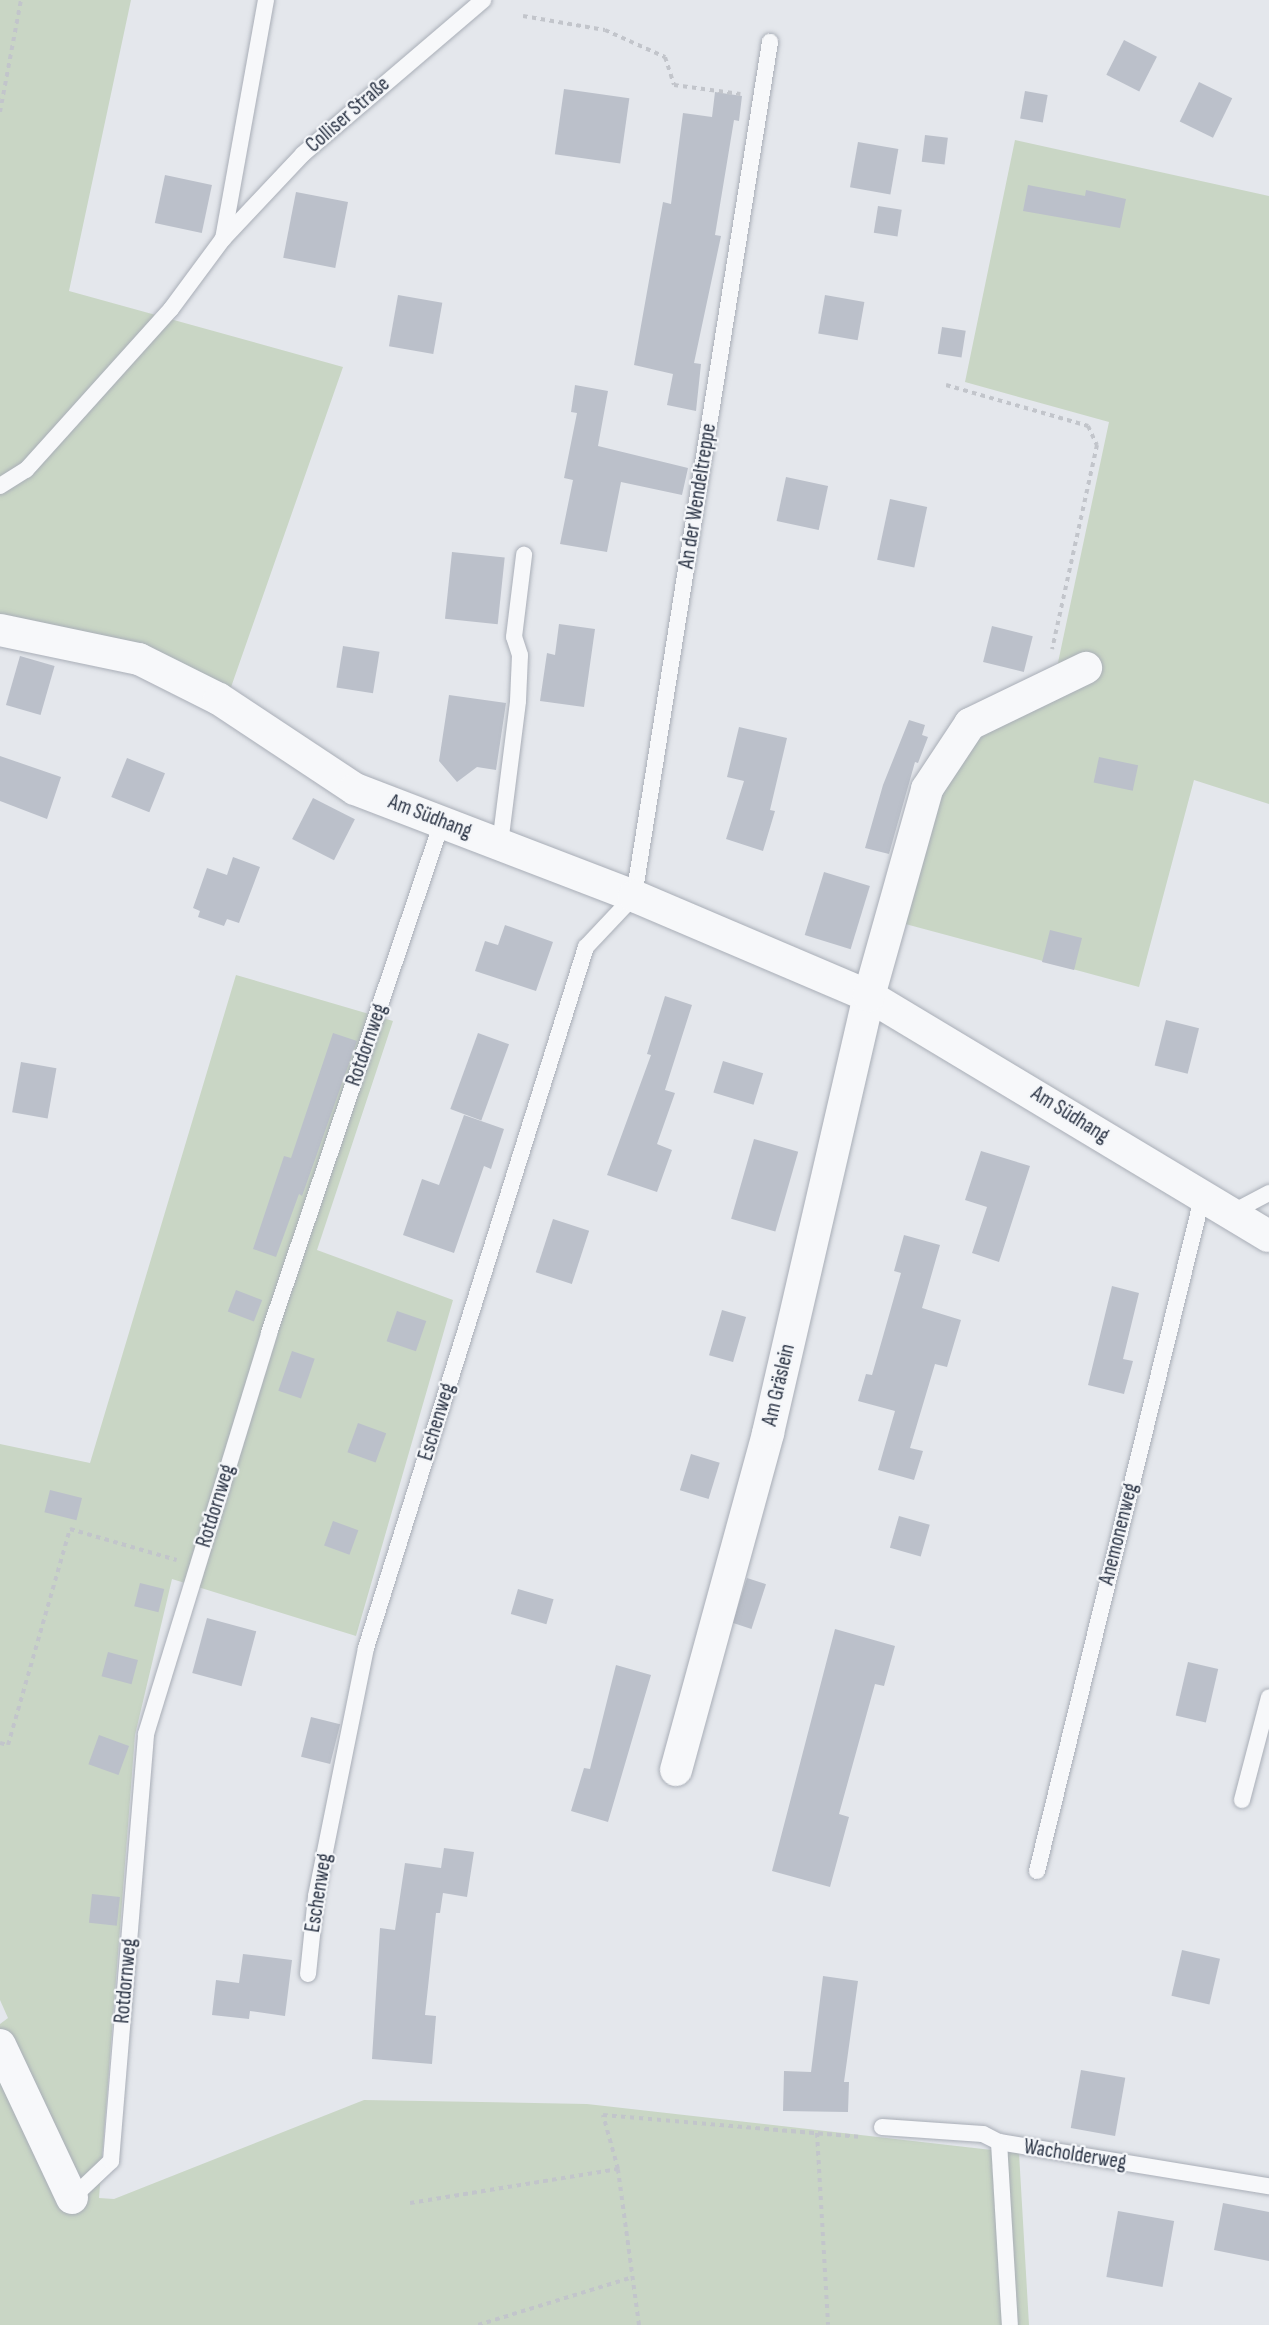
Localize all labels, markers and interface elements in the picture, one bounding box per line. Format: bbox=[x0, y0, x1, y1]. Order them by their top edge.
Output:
street label: Colliser Straße bbox=[301, 72, 395, 158]
street label: An der Wendeltreppe bbox=[674, 422, 722, 570]
street label: Am Südhang bbox=[385, 790, 475, 844]
street label: Rotdornweg bbox=[341, 1001, 393, 1089]
street label: Am Südhang bbox=[1026, 1081, 1114, 1149]
street label: Am Gräslein bbox=[757, 1342, 801, 1428]
street label: Eschenweg bbox=[413, 1380, 461, 1464]
street label: Rotdornweg bbox=[191, 1461, 241, 1551]
street label: Anemonenweg bbox=[1094, 1481, 1144, 1587]
street label: Eschenweg bbox=[300, 1852, 338, 1934]
street label: Rotdornweg bbox=[110, 1937, 142, 2025]
street label: Wacholderweg bbox=[1022, 2134, 1128, 2176]

